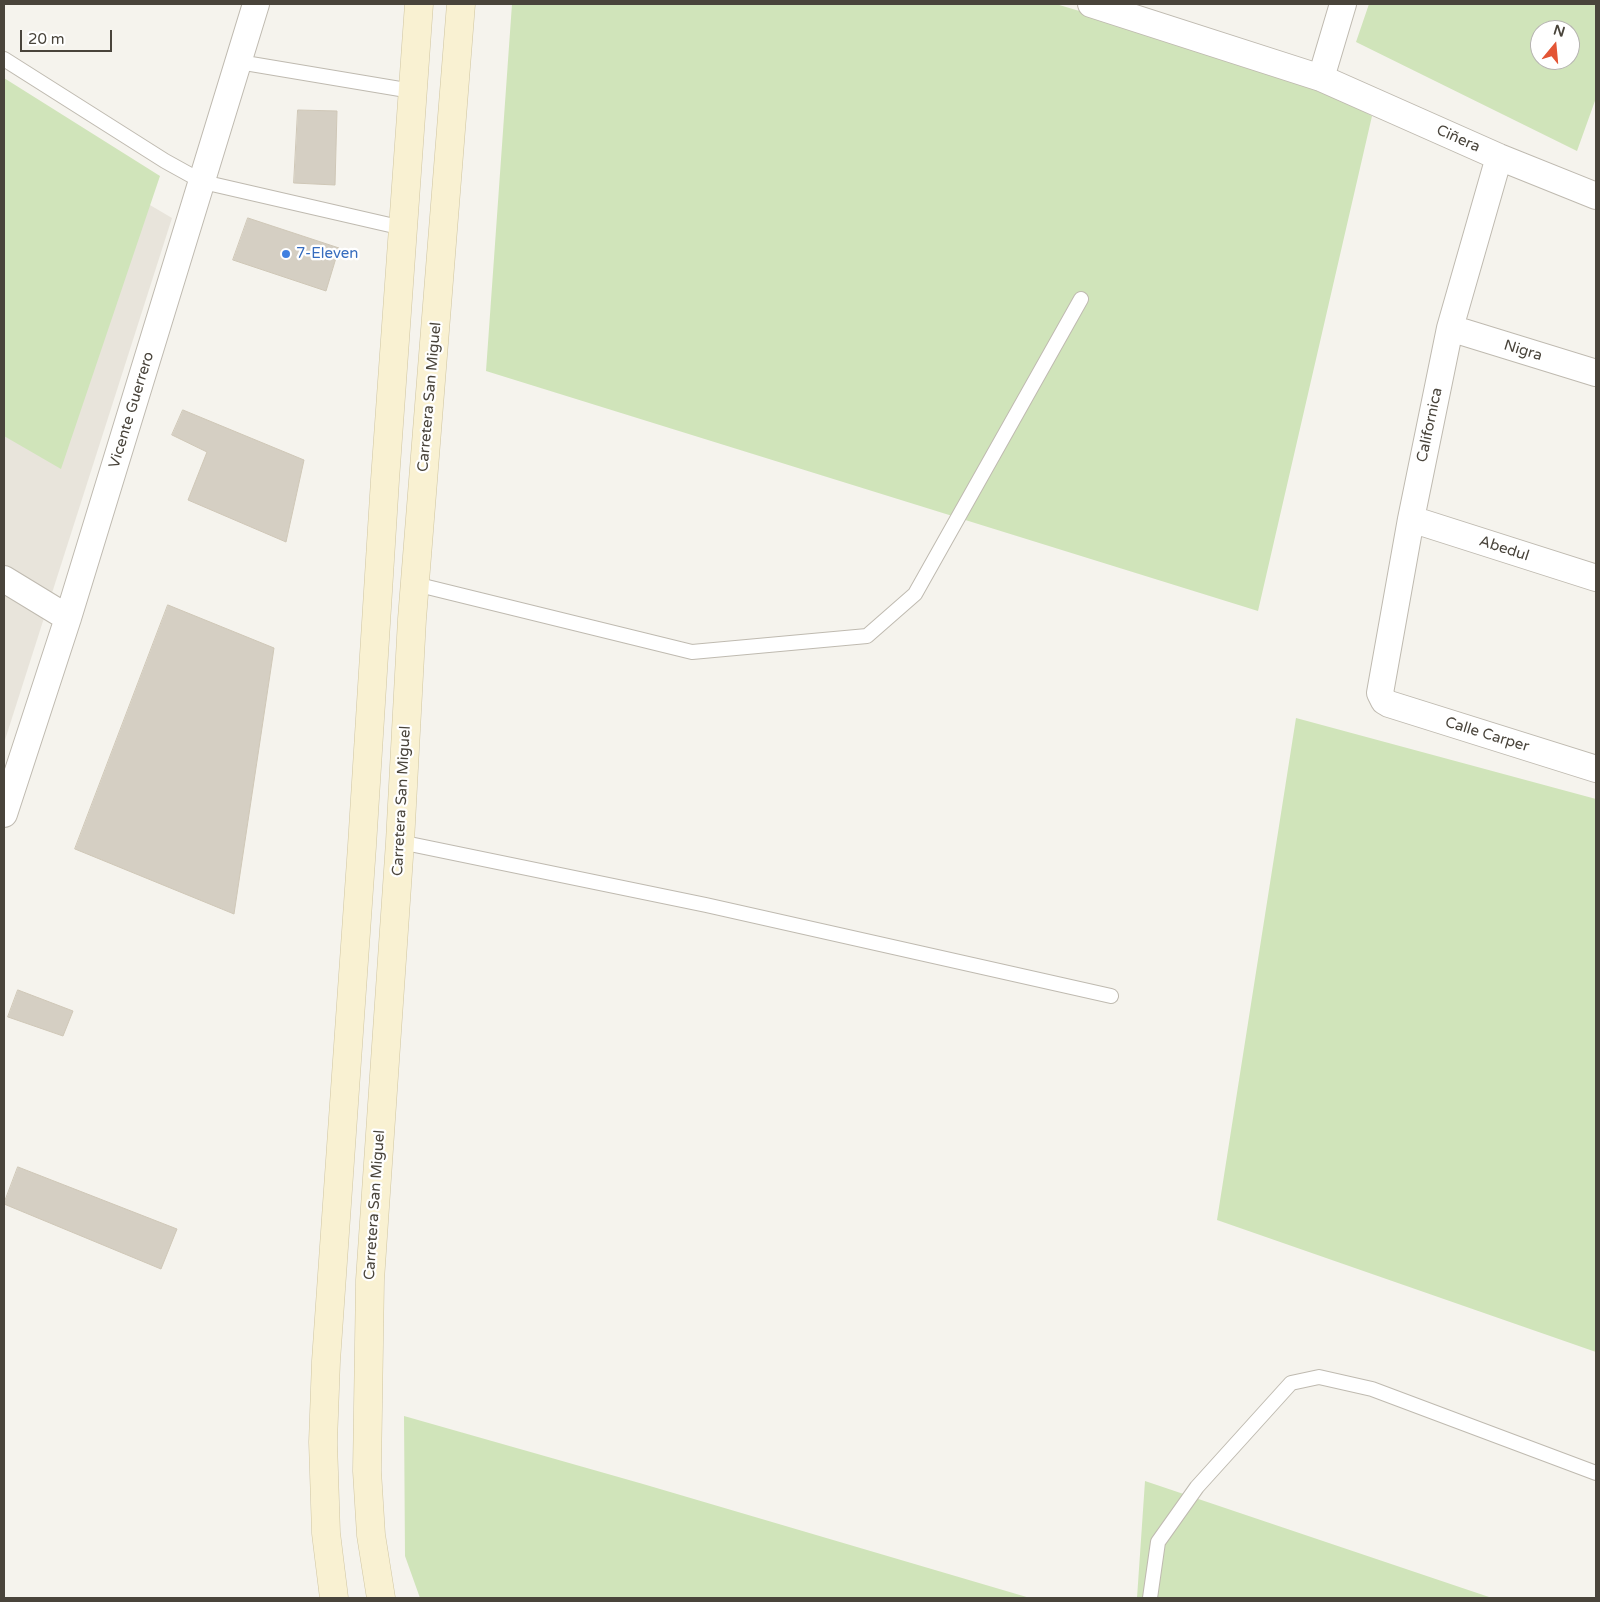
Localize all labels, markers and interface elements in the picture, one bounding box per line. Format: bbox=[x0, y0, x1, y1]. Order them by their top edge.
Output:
scale bar bbox=[22, 20, 115, 52]
north arrow bbox=[1530, 20, 1580, 70]
text: N bbox=[1551, 21, 1567, 41]
text: 20 m bbox=[28, 30, 65, 48]
street label: Ciñera bbox=[1433, 121, 1483, 157]
place label: 7-Eleven bbox=[296, 245, 358, 263]
marker: 7-Eleven bbox=[280, 248, 292, 260]
street label: Carretera San Miguel bbox=[414, 321, 446, 473]
street label: Nigra bbox=[1502, 337, 1544, 365]
street label: Vicente Guerrero bbox=[106, 350, 158, 470]
street label: Californica bbox=[1413, 386, 1447, 464]
street label: Abedul bbox=[1477, 533, 1531, 565]
street label: Calle Carper bbox=[1443, 714, 1531, 756]
street label: Carretera San Miguel bbox=[389, 725, 415, 877]
street label: Carretera San Miguel bbox=[361, 1129, 389, 1281]

